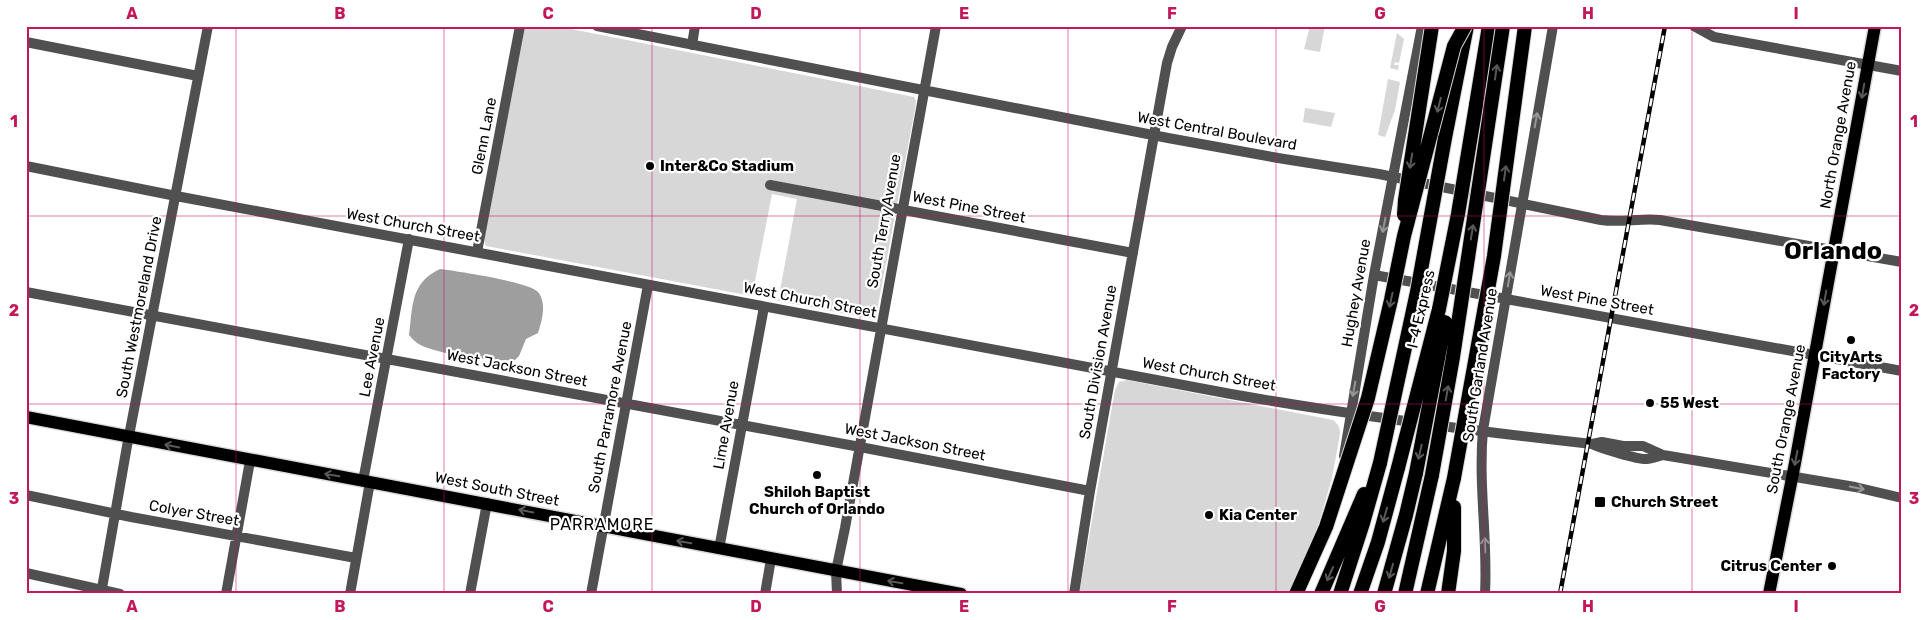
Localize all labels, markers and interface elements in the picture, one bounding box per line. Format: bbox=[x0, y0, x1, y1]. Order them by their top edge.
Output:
text: A bbox=[126, 4, 138, 23]
text: B bbox=[334, 4, 346, 23]
text: C bbox=[542, 4, 554, 23]
text: D bbox=[750, 4, 762, 23]
text: E bbox=[959, 4, 969, 23]
text: F bbox=[1167, 4, 1177, 23]
text: G bbox=[1374, 4, 1386, 23]
text: H bbox=[1582, 4, 1594, 23]
text: I bbox=[1793, 4, 1799, 23]
street label: North Orange Avenue bbox=[1816, 60, 1860, 210]
one-way arrow bbox=[1492, 64, 1502, 80]
one-way arrow bbox=[1857, 83, 1867, 99]
street label: Glenn Lane bbox=[468, 96, 500, 176]
one-way arrow bbox=[1433, 96, 1443, 112]
street label: West Central Boulevard bbox=[1136, 108, 1298, 154]
text: 1 bbox=[10, 112, 18, 131]
one-way arrow bbox=[1531, 112, 1541, 128]
text: 1 bbox=[1910, 112, 1918, 131]
street label: South Terry Avenue bbox=[863, 152, 905, 290]
one-way arrow bbox=[1405, 152, 1415, 168]
place label: Inter&Co Stadium bbox=[660, 157, 794, 175]
marker: Inter&Co Stadium bbox=[644, 160, 656, 172]
one-way arrow bbox=[1500, 166, 1510, 182]
street label: West Pine Street bbox=[911, 187, 1027, 227]
street label: West Church Street bbox=[345, 204, 481, 246]
street label: South Westmoreland Drive bbox=[113, 215, 165, 399]
one-way arrow bbox=[1379, 217, 1388, 233]
one-way arrow bbox=[1468, 225, 1478, 241]
district label: Orlando bbox=[1784, 236, 1882, 265]
street label: Hughey Avenue bbox=[1338, 237, 1374, 349]
street label: I-4 Express bbox=[1403, 268, 1439, 350]
one-way arrow bbox=[1504, 271, 1514, 287]
street label: West Church Street bbox=[742, 278, 878, 322]
street label: West Pine Street bbox=[1539, 281, 1655, 319]
street label: South Division Avenue bbox=[1076, 283, 1120, 441]
street label: South Garland Avenue bbox=[1459, 287, 1501, 443]
one-way arrow bbox=[1820, 290, 1829, 306]
one-way arrow bbox=[1386, 292, 1395, 308]
text: 2 bbox=[9, 301, 19, 320]
text: 2 bbox=[1909, 301, 1919, 320]
street label: Lee Avenue bbox=[355, 316, 389, 398]
street label: South Parramore Avenue bbox=[584, 320, 636, 494]
marker: CityArts Factory bbox=[1845, 334, 1857, 346]
street label: South Orange Avenue bbox=[1763, 343, 1809, 495]
street label: West Jackson Street bbox=[445, 345, 589, 391]
place label: CityArts Factory bbox=[1819, 348, 1883, 383]
street label: West Church Street bbox=[1141, 353, 1277, 395]
street label: Lime Avenue bbox=[709, 379, 743, 471]
one-way arrow bbox=[1349, 380, 1359, 396]
one-way arrow bbox=[1443, 385, 1453, 401]
place label: 55 West bbox=[1660, 394, 1719, 412]
marker: 55 West bbox=[1644, 397, 1656, 409]
street label: West Jackson Street bbox=[843, 419, 987, 465]
one-way arrow bbox=[164, 441, 180, 450]
one-way arrow bbox=[1415, 444, 1424, 460]
one-way arrow bbox=[1791, 450, 1800, 466]
street label: West South Street bbox=[433, 468, 561, 510]
marker: Shiloh Baptist Church of Orlando bbox=[811, 469, 823, 481]
one-way arrow bbox=[324, 470, 340, 480]
place label: Shiloh Baptist Church of Orlando bbox=[749, 483, 885, 518]
one-way arrow bbox=[1849, 484, 1865, 493]
text: 3 bbox=[9, 489, 19, 508]
text: 3 bbox=[1909, 489, 1919, 508]
place label: Church Street bbox=[1611, 493, 1718, 511]
marker: Church Street bbox=[1593, 495, 1607, 509]
street label: Colyer Street bbox=[148, 496, 241, 530]
one-way arrow bbox=[518, 505, 534, 515]
place label: Kia Center bbox=[1219, 506, 1297, 524]
one-way arrow bbox=[1380, 507, 1389, 523]
marker: Kia Center bbox=[1203, 509, 1215, 521]
district label: PARRAMORE bbox=[550, 515, 654, 534]
one-way arrow bbox=[677, 537, 693, 547]
one-way arrow bbox=[1480, 537, 1490, 554]
place label: Citrus Center bbox=[1721, 557, 1822, 575]
marker: Citrus Center bbox=[1826, 560, 1838, 572]
one-way arrow bbox=[1386, 563, 1395, 579]
one-way arrow bbox=[1324, 566, 1334, 581]
one-way arrow bbox=[888, 576, 904, 586]
text: A bbox=[126, 597, 138, 616]
text: B bbox=[334, 597, 346, 616]
text: C bbox=[542, 597, 554, 616]
text: D bbox=[750, 597, 762, 616]
text: E bbox=[959, 597, 969, 616]
text: F bbox=[1167, 597, 1177, 616]
text: G bbox=[1374, 597, 1386, 616]
text: H bbox=[1582, 597, 1594, 616]
text: I bbox=[1793, 597, 1799, 616]

